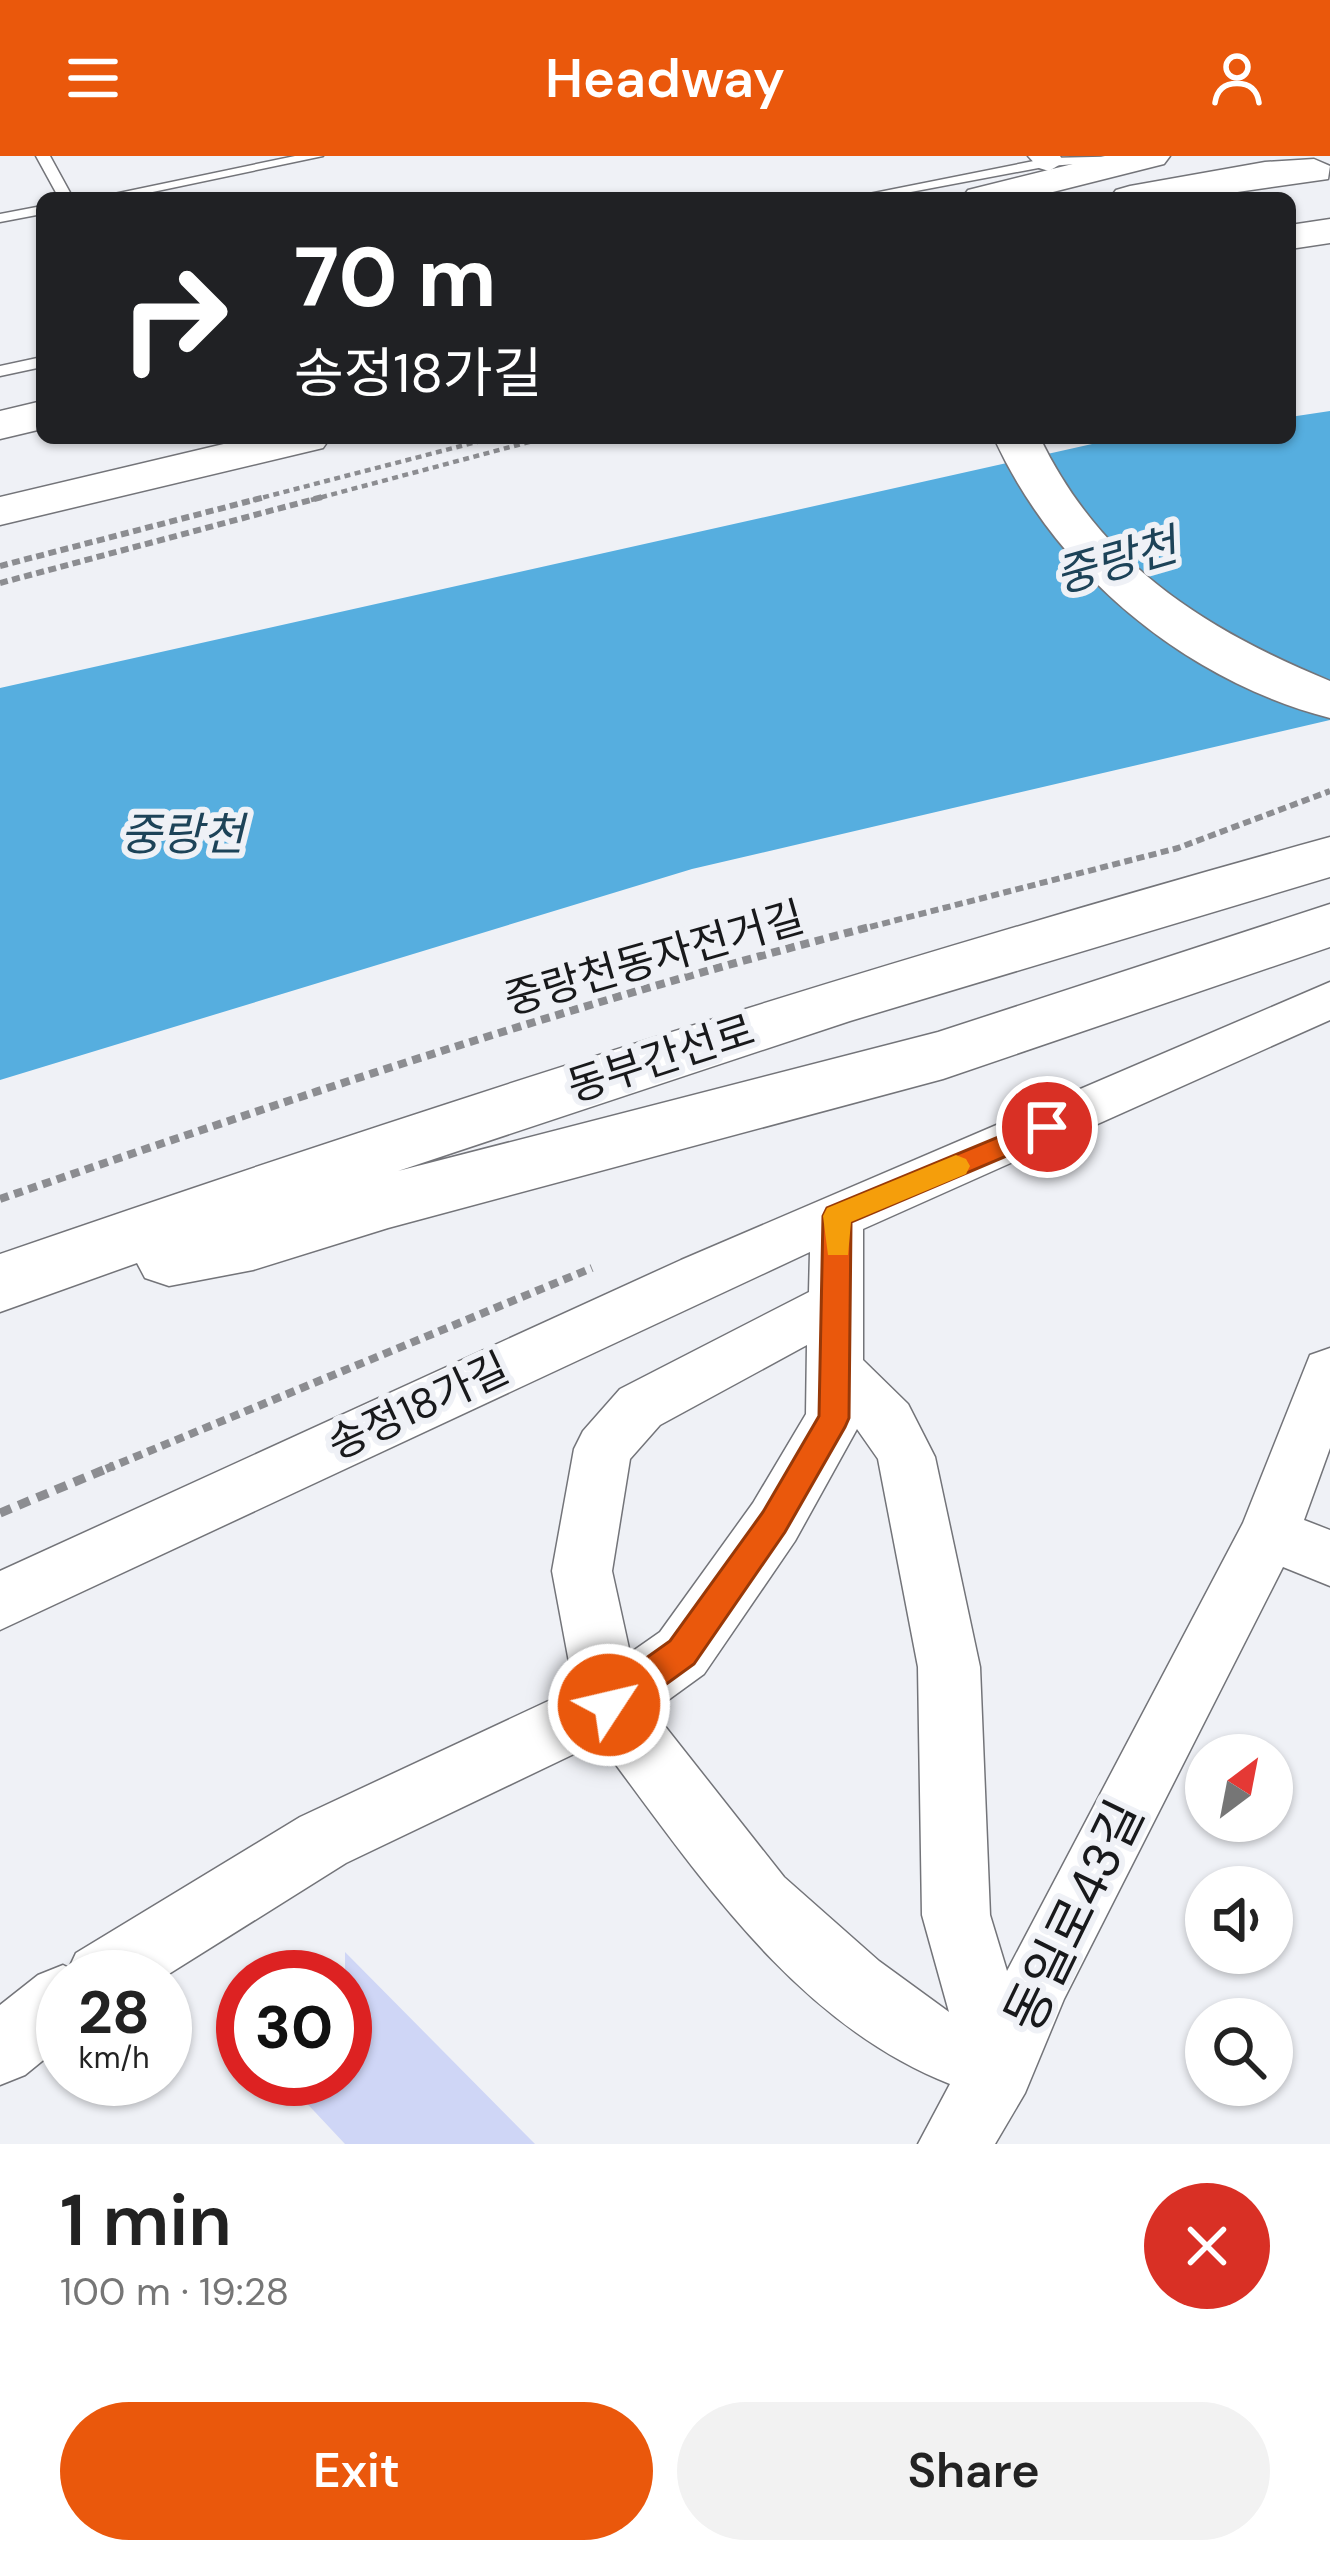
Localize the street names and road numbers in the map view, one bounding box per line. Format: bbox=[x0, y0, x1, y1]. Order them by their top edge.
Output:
street label: 중랑천동자전거길 bbox=[498, 889, 810, 1027]
street label: 동부간선로 bbox=[561, 1002, 761, 1114]
street label: 송정18가길 bbox=[319, 1340, 517, 1472]
street label: 동일로43길 bbox=[989, 1790, 1159, 2042]

